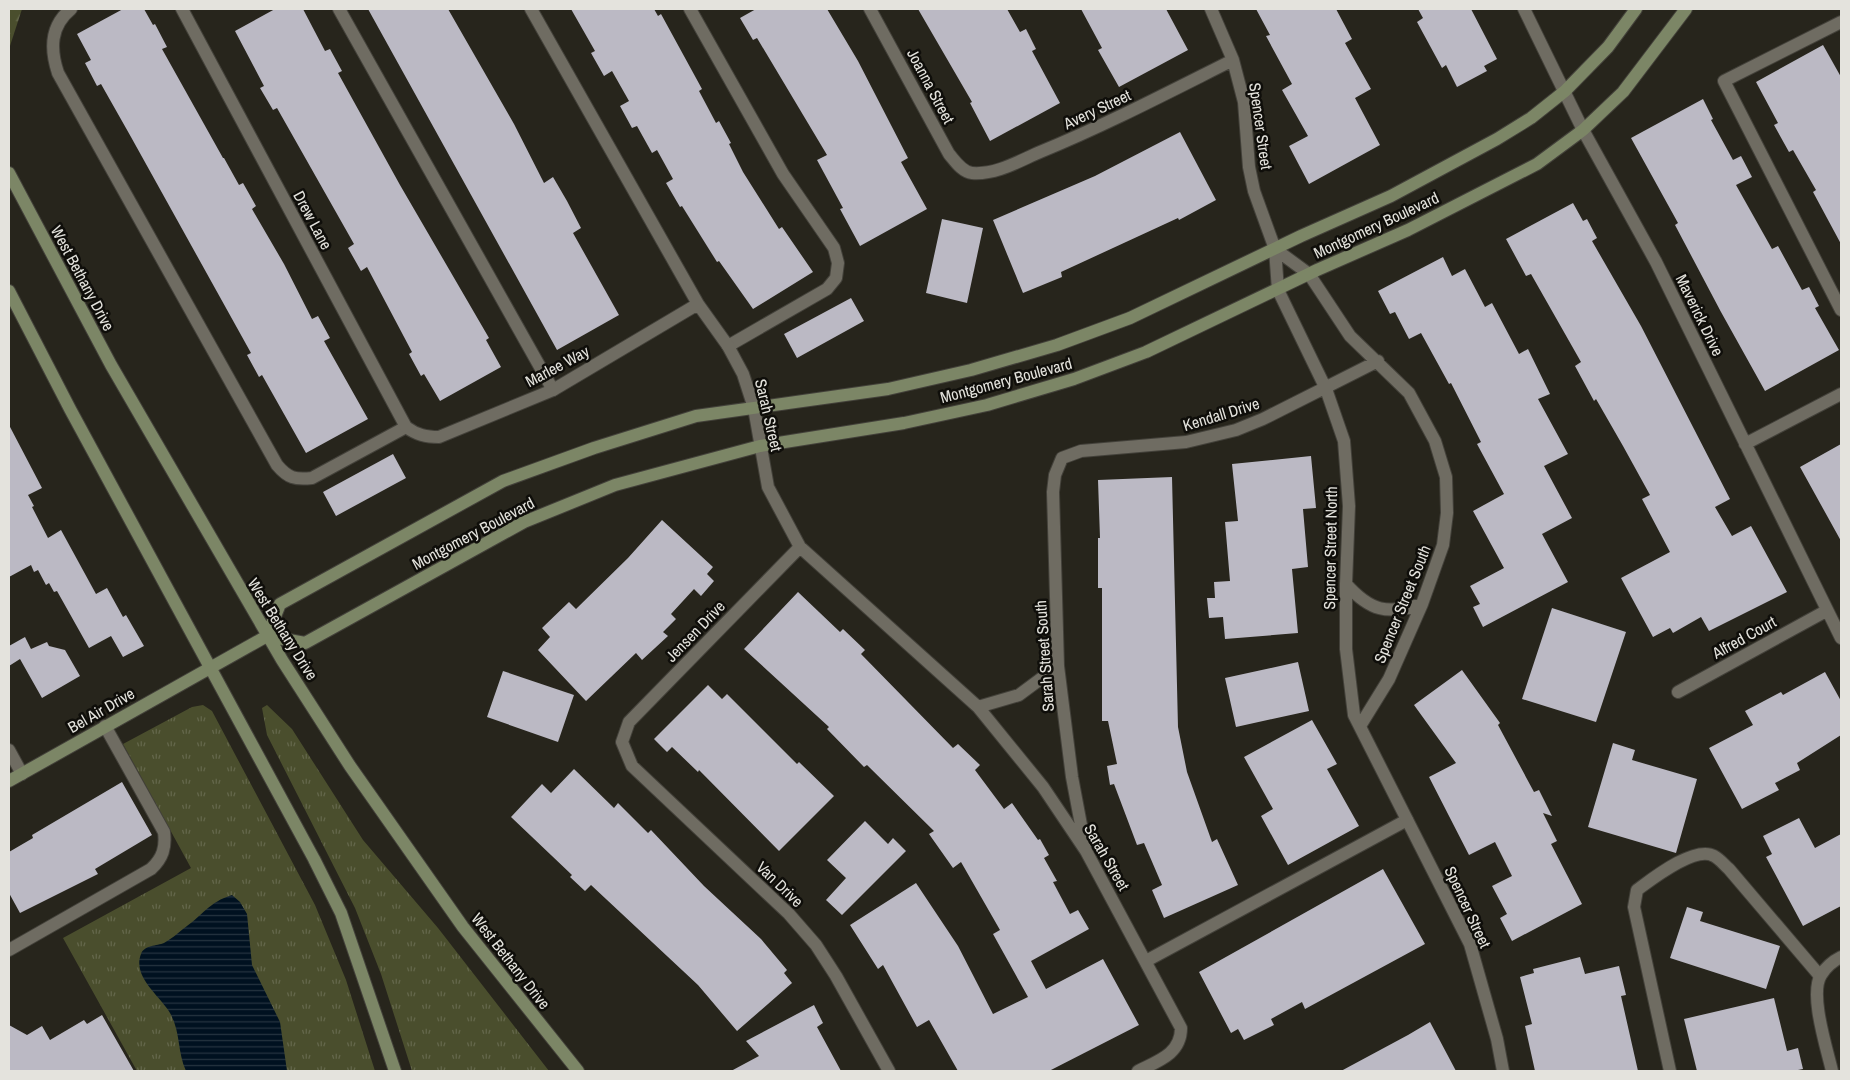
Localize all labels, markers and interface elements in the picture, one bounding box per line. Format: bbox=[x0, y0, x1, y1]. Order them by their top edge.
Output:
street label: Joanna Street bbox=[902, 45, 960, 128]
street label: Spencer Street bbox=[1244, 81, 1278, 171]
street label: Avery Street bbox=[1059, 84, 1135, 135]
street label: Montgomery Boulevard bbox=[1310, 186, 1442, 264]
street label: Drew Lane bbox=[288, 187, 338, 253]
street label: West Bethany Drive bbox=[46, 221, 120, 335]
street label: Maverick Drive bbox=[1671, 271, 1729, 359]
street label: Marlee Way bbox=[521, 340, 593, 392]
street label: Montgomery Boulevard bbox=[938, 352, 1074, 408]
street label: Sarah Street bbox=[750, 377, 788, 454]
street label: Kendall Drive bbox=[1180, 392, 1262, 436]
street label: Spencer Street North bbox=[1318, 486, 1342, 610]
street label: Montgomery Boulevard bbox=[408, 491, 538, 575]
street label: Spencer Street South bbox=[1368, 542, 1436, 666]
street label: West Bethany Drive bbox=[243, 574, 323, 684]
street label: Jensen Drive bbox=[660, 596, 730, 666]
street label: Sarah Street South bbox=[1029, 600, 1059, 712]
street label: Alfred Court bbox=[1707, 610, 1780, 664]
street label: Bel Air Drive bbox=[64, 682, 138, 738]
street label: Sarah Street bbox=[1079, 820, 1135, 895]
street label: Van Drive bbox=[752, 856, 808, 912]
street label: Spencer Street bbox=[1440, 863, 1497, 952]
street label: West Bethany Drive bbox=[466, 908, 556, 1014]

